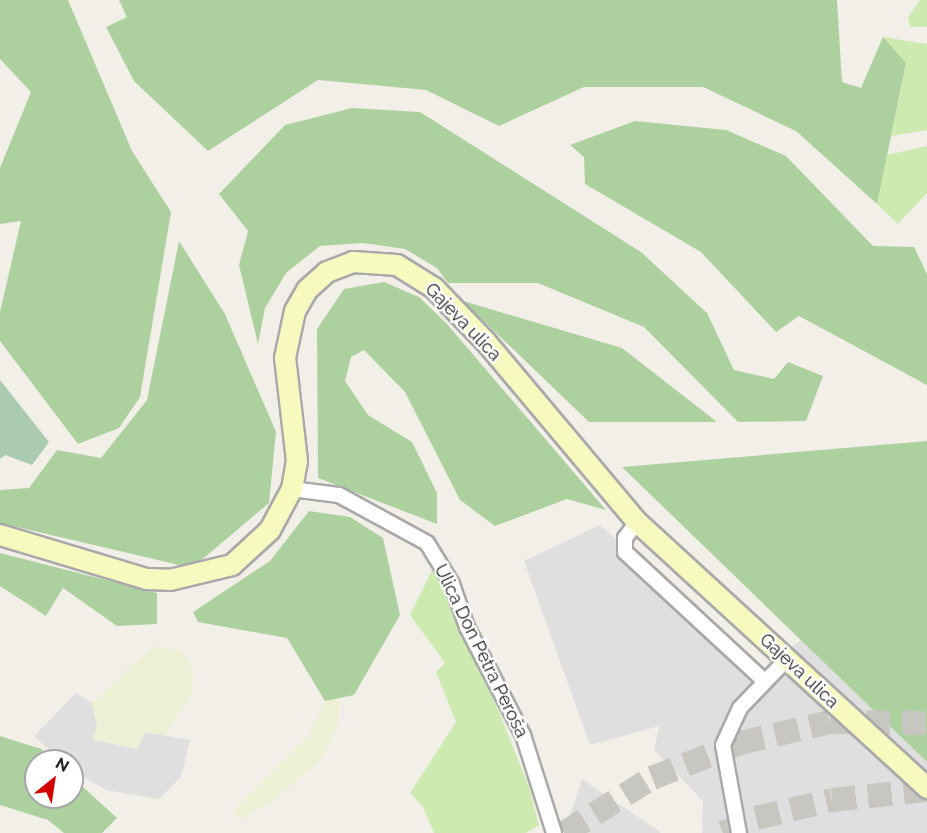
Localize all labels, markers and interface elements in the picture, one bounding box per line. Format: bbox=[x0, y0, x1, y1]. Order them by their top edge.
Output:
street label: Gajeva ulica bbox=[420, 279, 506, 365]
street label: Ulica Don Petra Peroša bbox=[430, 561, 532, 741]
street label: Gajeva ulica bbox=[755, 629, 843, 713]
north arrow bbox=[24, 749, 84, 809]
text: N bbox=[52, 753, 72, 776]

